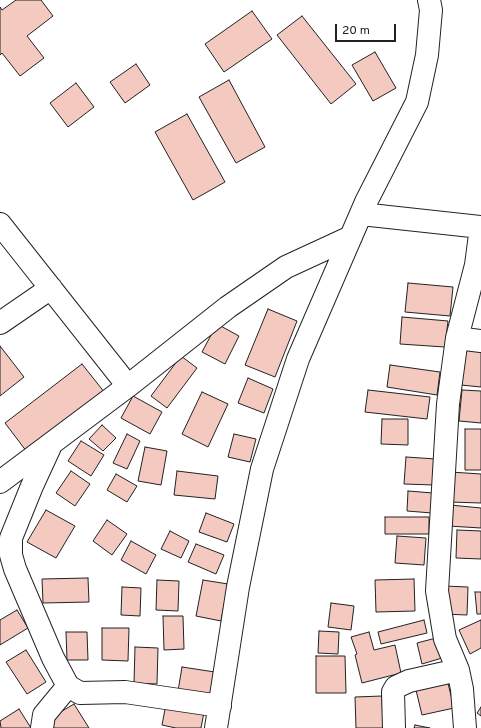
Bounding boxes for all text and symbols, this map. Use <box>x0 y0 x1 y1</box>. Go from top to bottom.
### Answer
scale bar <box>337 16 398 42</box>
text: 20 m <box>342 23 370 39</box>

